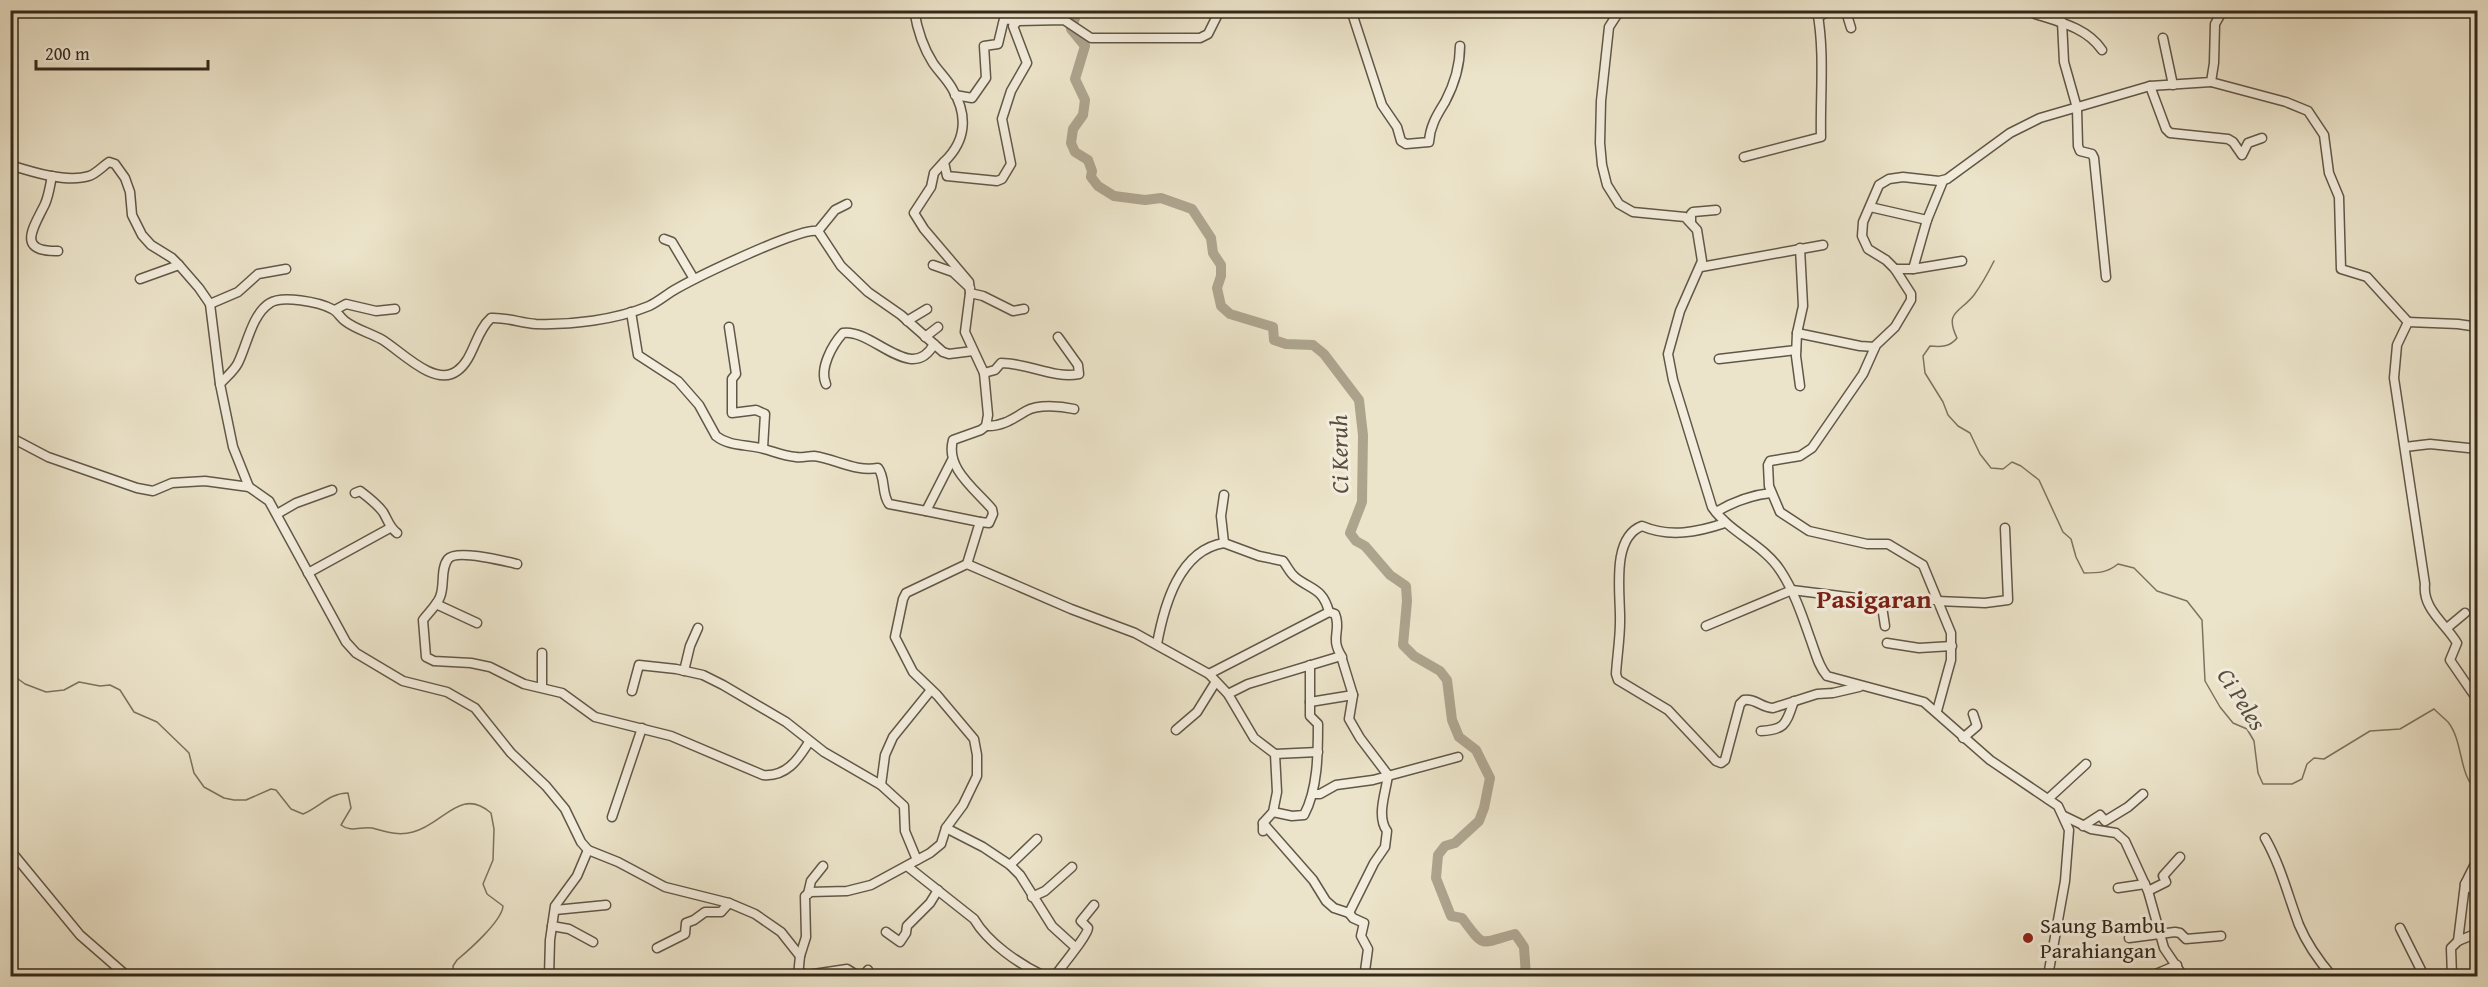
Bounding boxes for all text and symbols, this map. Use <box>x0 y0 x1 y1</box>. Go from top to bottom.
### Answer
scale bar <box>36 33 208 71</box>
text: 200 m <box>45 40 90 67</box>
water label: Ci Keruh <box>1321 414 1357 494</box>
district label: Pasigaran <box>1816 579 1932 618</box>
water label: Ci Peles <box>2209 661 2275 738</box>
place label: Saung Bambu Parahiangan <box>2040 909 2165 966</box>
marker: Saung Bambu Parahiangan <box>2021 931 2035 945</box>

